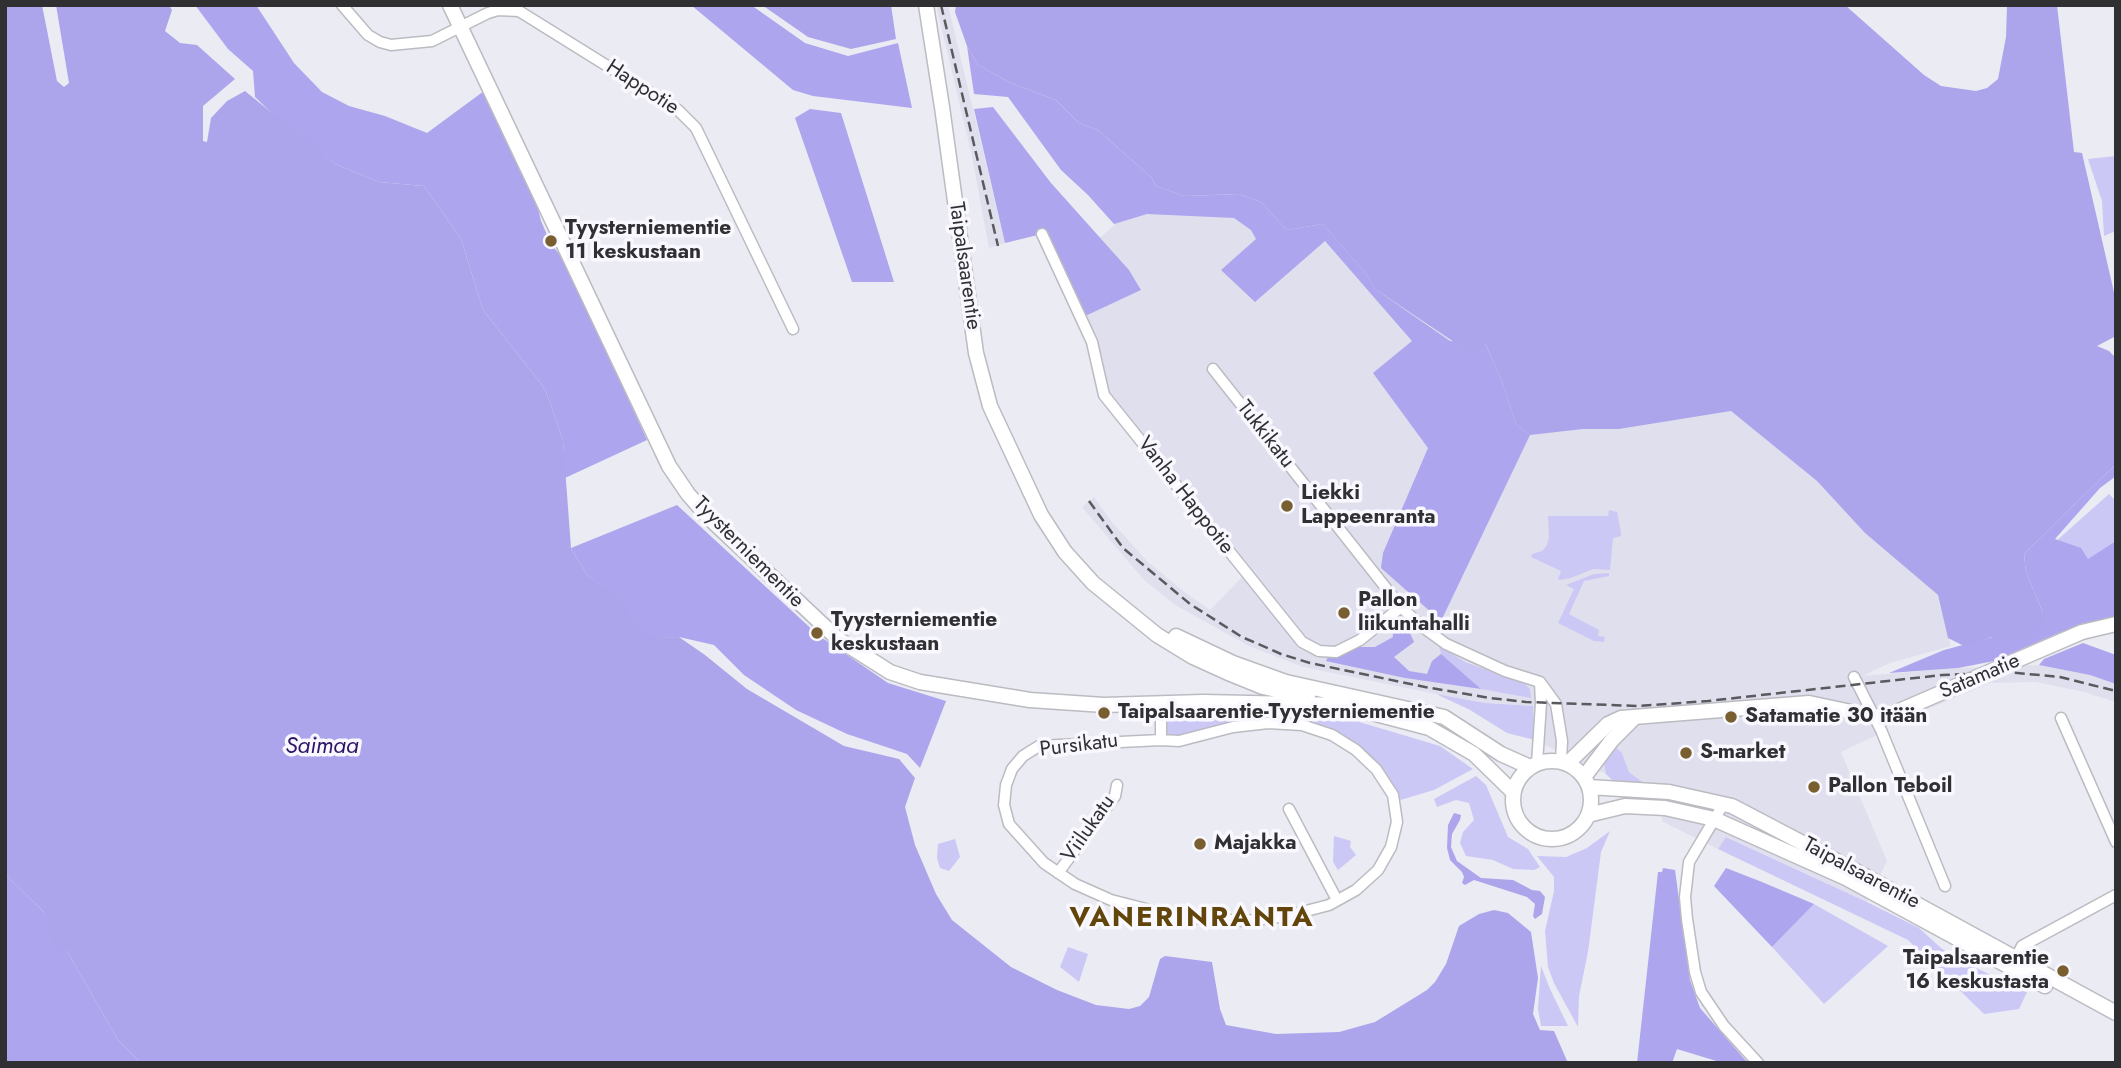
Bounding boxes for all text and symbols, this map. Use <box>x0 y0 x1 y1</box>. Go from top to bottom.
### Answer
street label: Happotie <box>601 55 683 121</box>
street label: Taipalsaarentie <box>943 200 985 332</box>
place label: Tyysterniementie 11 keskustaan <box>565 216 731 266</box>
marker: Tyysterniementie 11 keskustaan <box>543 233 559 249</box>
street label: Tukkikatu <box>1231 396 1299 474</box>
street label: Vanha Happotie <box>1131 432 1239 560</box>
place label: Liekki Lappeenranta <box>1301 481 1435 531</box>
street label: Tyysterniementie <box>687 492 809 614</box>
marker: Liekki Lappeenranta <box>1279 498 1295 514</box>
place label: Pallon liikuntahalli <box>1358 588 1470 638</box>
marker: Pallon liikuntahalli <box>1336 605 1352 621</box>
place label: Tyysterniementie keskustaan <box>831 608 997 658</box>
marker: Tyysterniementie keskustaan <box>809 625 825 641</box>
street label: Satamatie <box>1936 649 2024 705</box>
place label: Taipalsaarentie-Tyysterniementie <box>1118 700 1435 726</box>
place label: Satamatie 30 itään <box>1745 704 1927 730</box>
marker: Taipalsaarentie-Tyysterniementie <box>1096 705 1112 721</box>
marker: Satamatie 30 itään <box>1723 709 1739 725</box>
street label: Pursikatu <box>1038 729 1120 763</box>
water label: Saimaa <box>285 733 359 761</box>
place label: S-market <box>1700 740 1785 766</box>
marker: S-market <box>1678 745 1694 761</box>
place label: Pallon Teboil <box>1828 774 1952 800</box>
marker: Pallon Teboil <box>1806 779 1822 795</box>
street label: Viilukatu <box>1057 791 1121 867</box>
place label: Majakka <box>1214 831 1297 857</box>
street label: Taipalsaarentie <box>1798 833 1924 915</box>
marker: Majakka <box>1192 836 1208 852</box>
district label: VANERINRANTA <box>1071 902 1313 936</box>
place label: Taipalsaarentie 16 keskustasta <box>1903 946 2049 996</box>
marker: Taipalsaarentie 16 keskustasta <box>2055 963 2071 979</box>

